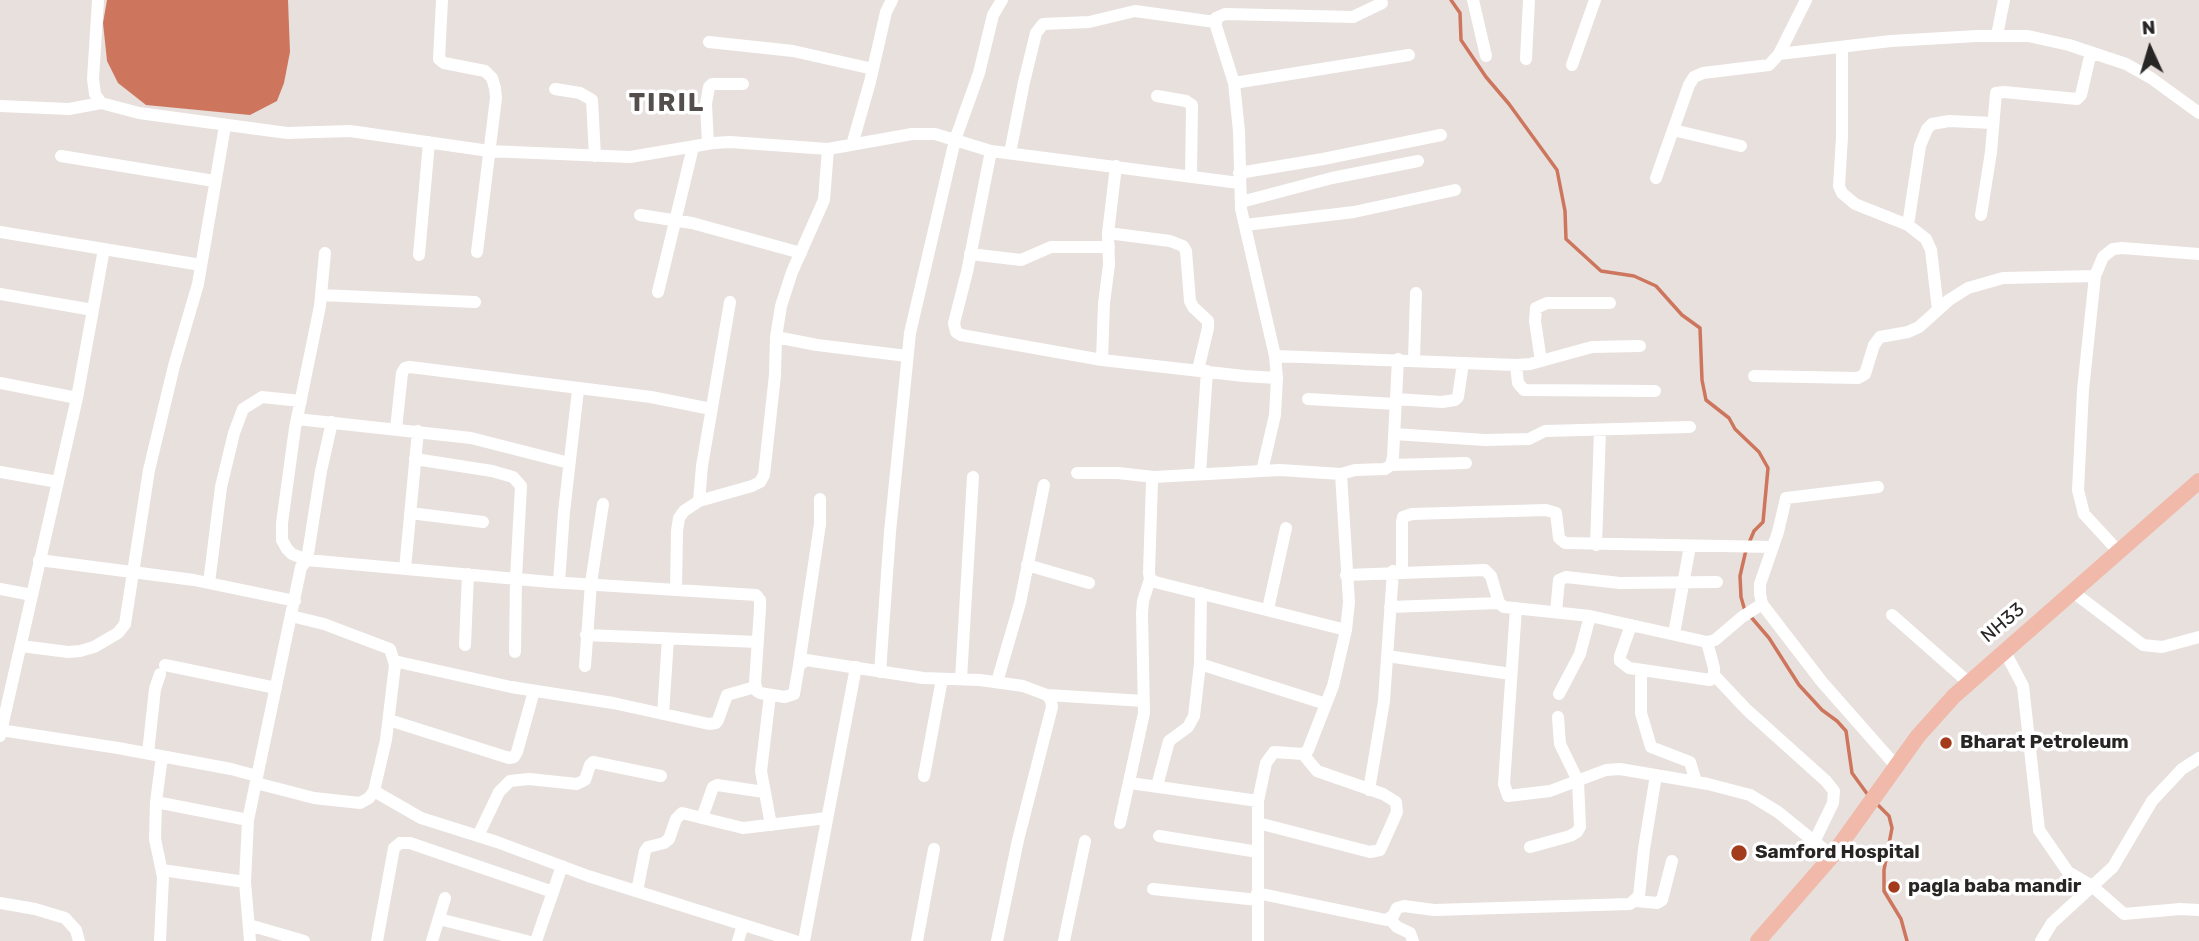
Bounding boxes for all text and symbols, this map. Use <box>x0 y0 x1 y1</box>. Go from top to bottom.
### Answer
north arrow <box>2115 14 2185 84</box>
text: N <box>2141 16 2156 40</box>
district label: TIRIL <box>629 87 705 119</box>
street label: NH33 <box>1977 598 2029 648</box>
place label: Bharat Petroleum <box>1960 732 2129 754</box>
marker: Bharat Petroleum <box>1938 735 1954 751</box>
place label: Samford Hospital <box>1755 842 1920 864</box>
marker: Samford Hospital <box>1729 843 1749 863</box>
place label: pagla baba mandir <box>1908 876 2081 898</box>
marker: pagla baba mandir <box>1886 879 1902 895</box>

